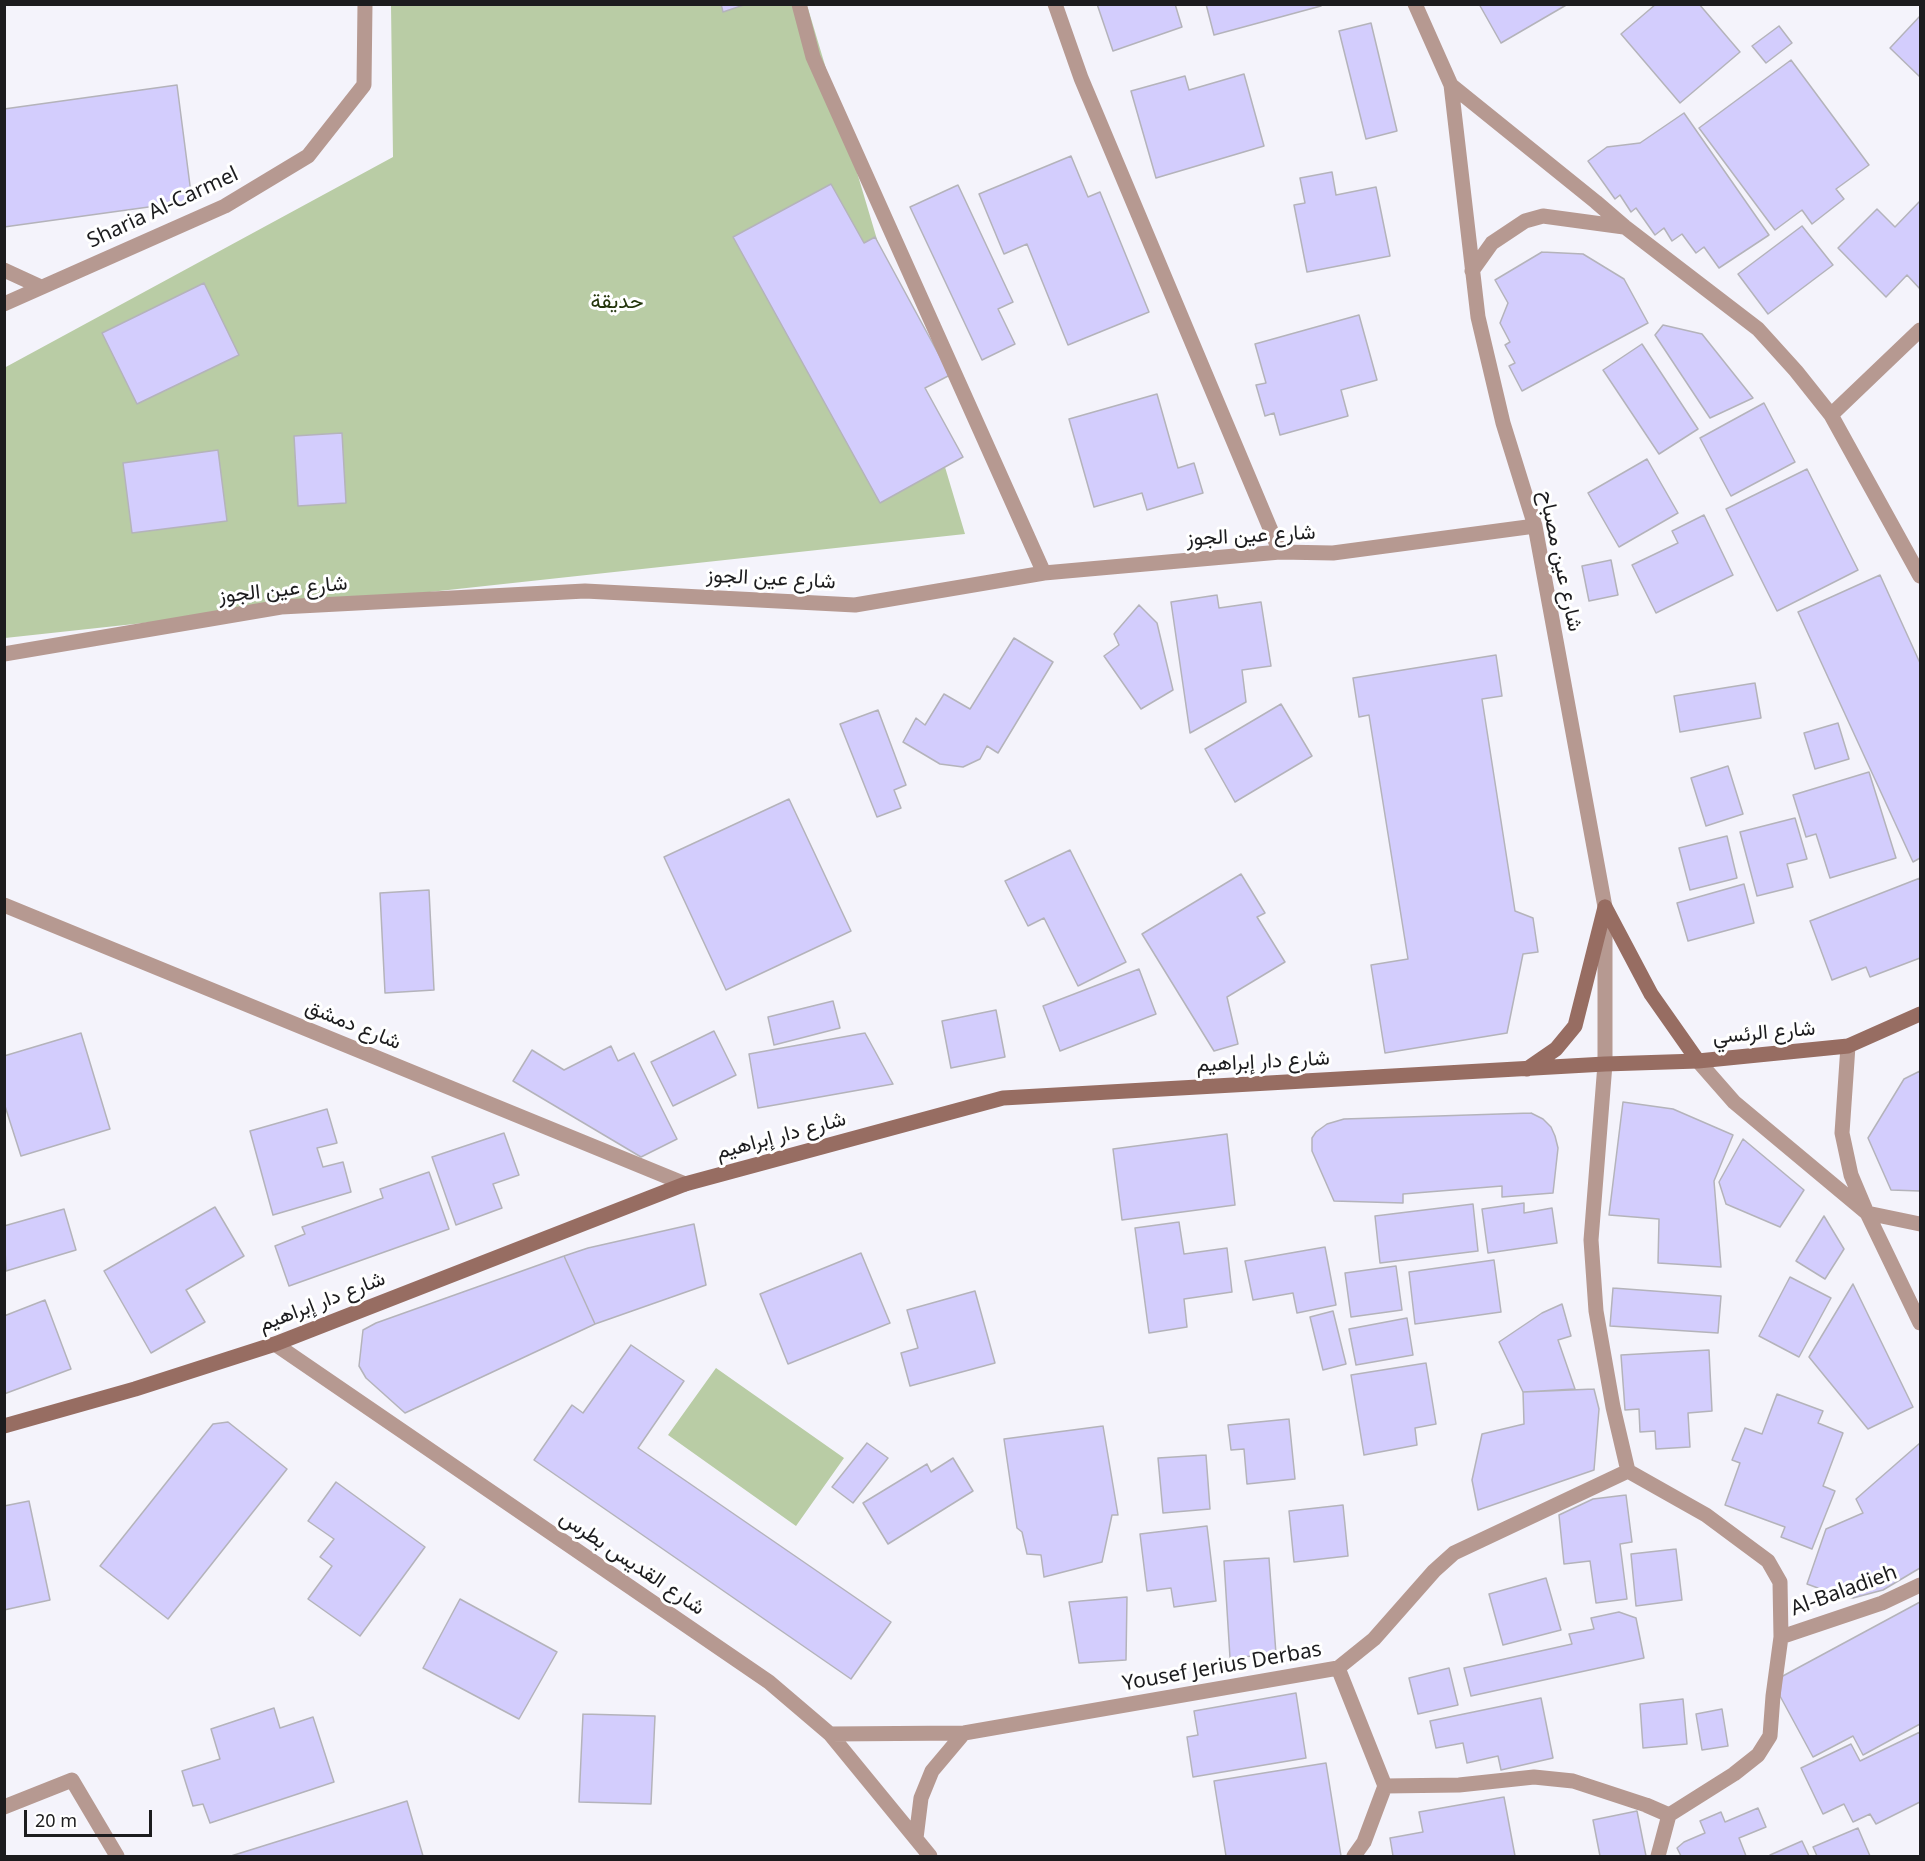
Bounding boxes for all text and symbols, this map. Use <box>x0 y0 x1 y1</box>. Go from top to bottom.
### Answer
street label: Sharia Al-Carmel <box>83 162 243 254</box>
park label: حديقة <box>590 289 644 315</box>
street label: شارع عين مصباح <box>1533 488 1587 634</box>
street label: شارع عين الجوز <box>1186 520 1316 552</box>
street label: شارع عين الجوز <box>706 563 836 595</box>
street label: شارع عين الجوز <box>217 571 349 609</box>
street label: شارع دمشق <box>301 994 405 1056</box>
street label: شارع الرئسي <box>1712 1016 1816 1050</box>
street label: شارع دار إبراهيم <box>1196 1046 1330 1078</box>
street label: شارع دار إبراهيم <box>713 1107 849 1165</box>
street label: شارع دار إبراهيم <box>255 1266 389 1338</box>
street label: شارع القديس بطرس <box>555 1505 709 1621</box>
street label: Al-Baladieh <box>1787 1560 1901 1622</box>
street label: Yousef Jerius Derbas <box>1120 1637 1324 1697</box>
scale bar <box>27 1798 154 1836</box>
text: 20 m <box>35 1808 77 1832</box>

